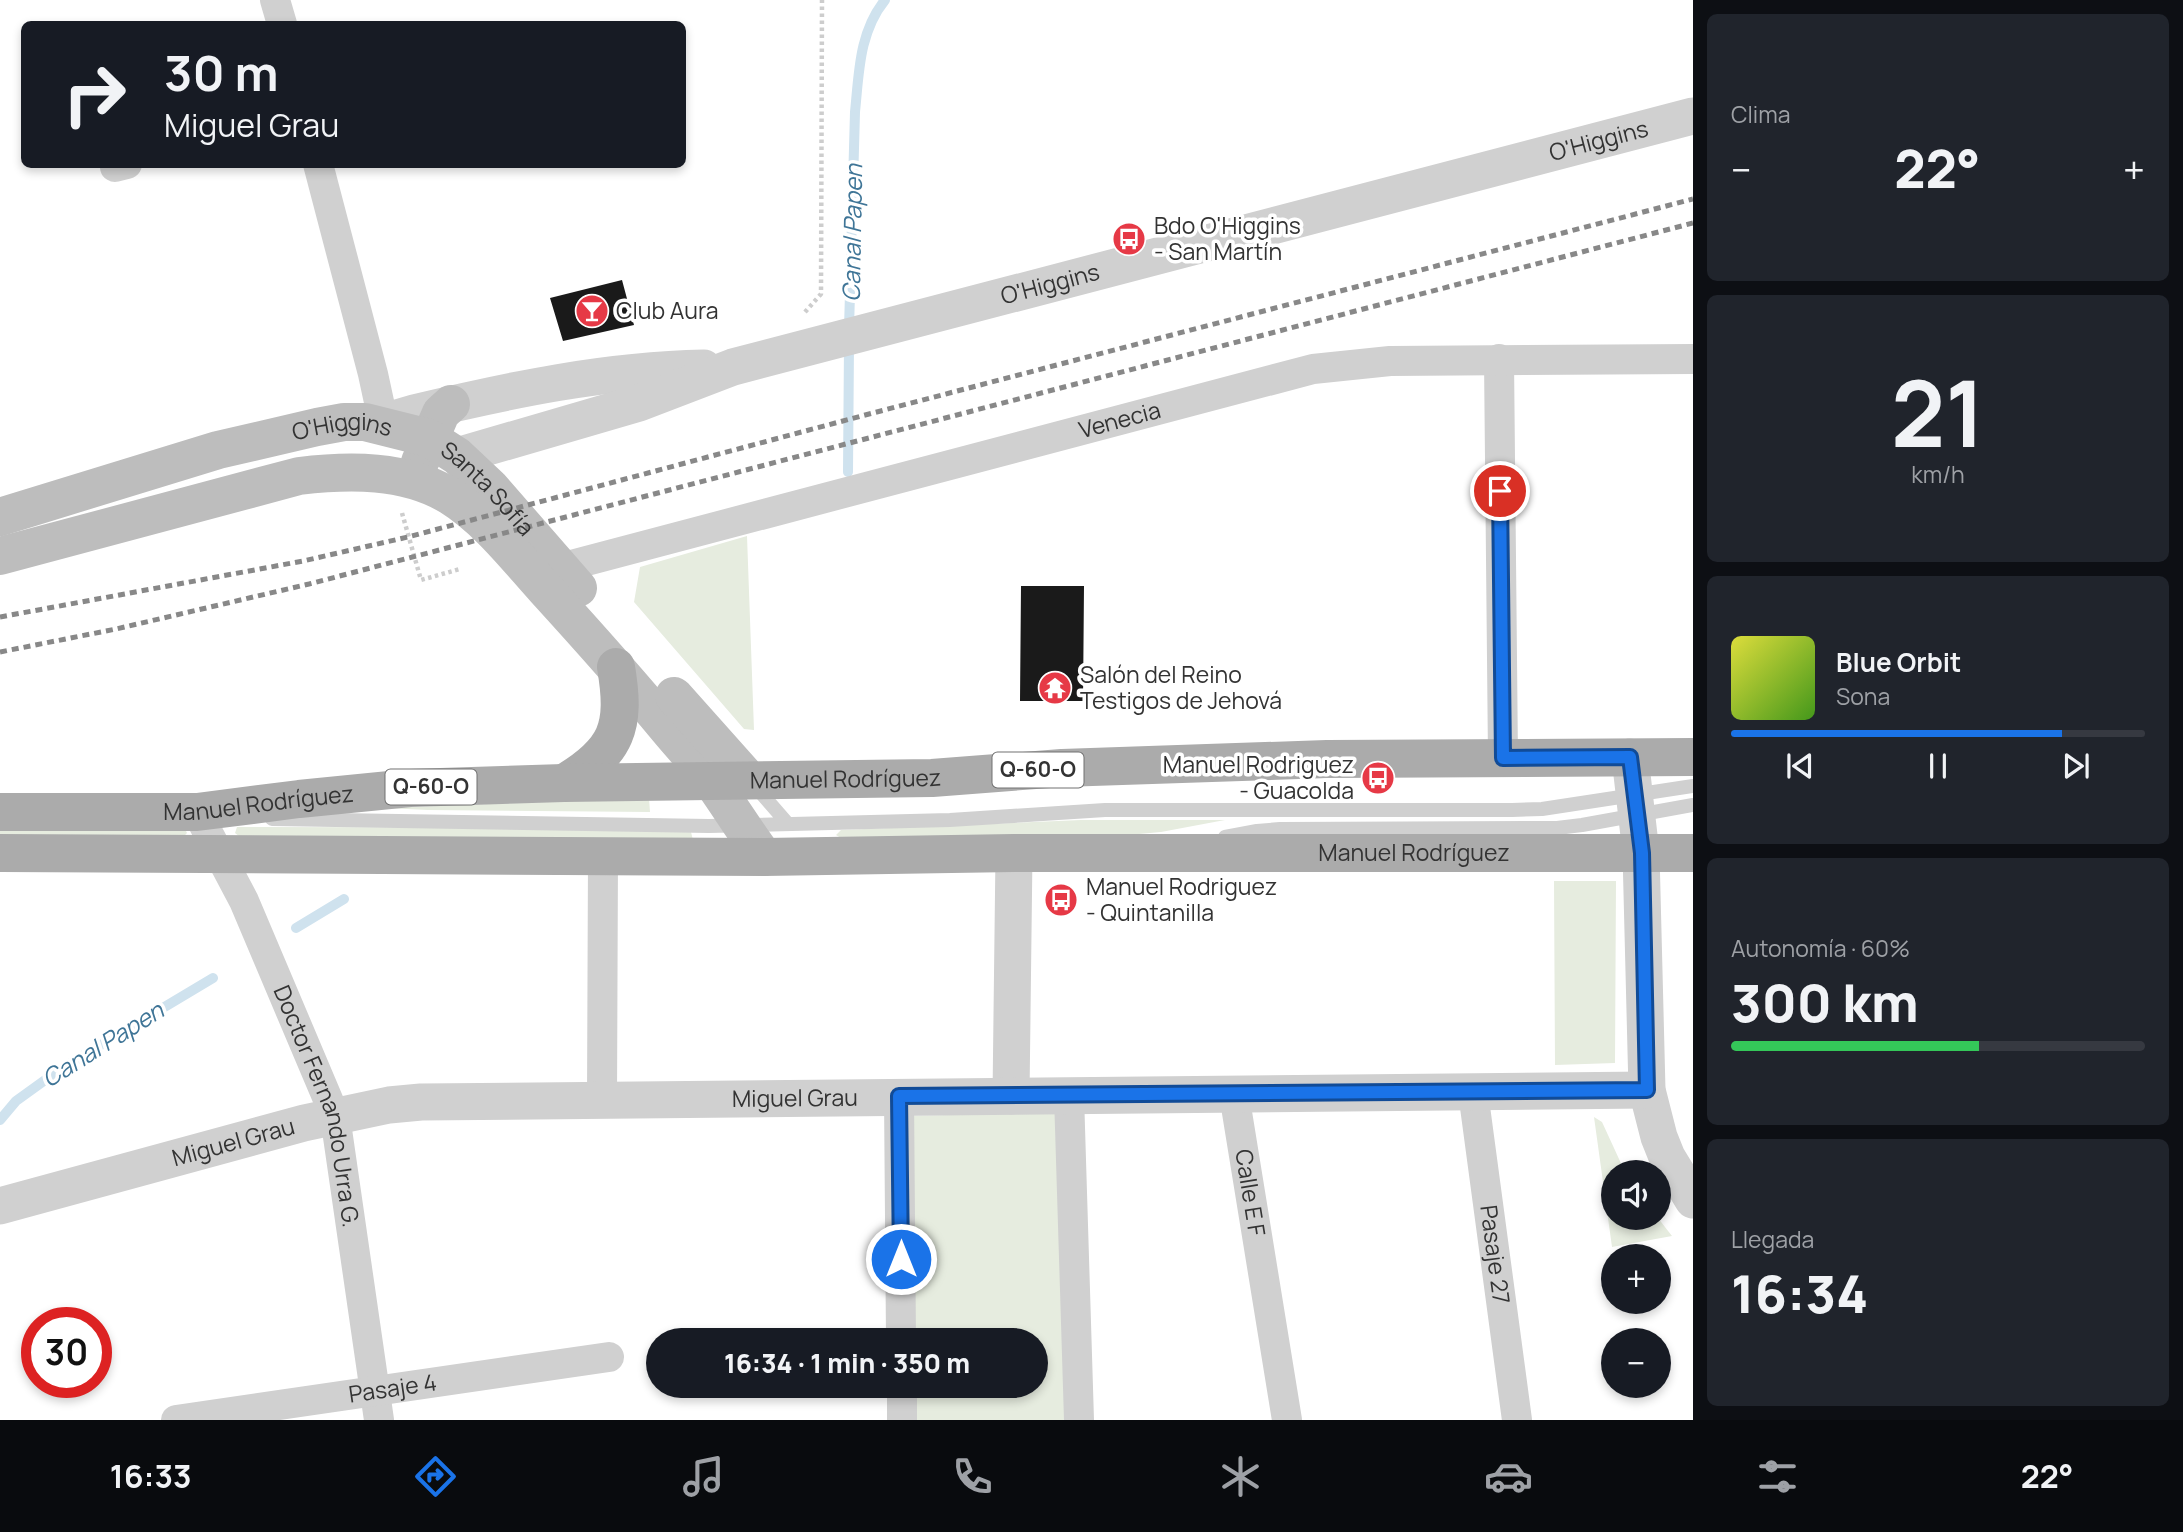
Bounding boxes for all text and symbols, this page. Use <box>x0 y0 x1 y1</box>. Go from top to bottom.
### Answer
text: 30 m <box>164 39 279 106</box>
icon: right <box>49 49 140 140</box>
text: Clima <box>1731 98 1790 130</box>
text: Miguel Grau <box>164 103 339 147</box>
street label: O'Higgins <box>1545 111 1651 168</box>
text: 22° <box>1894 133 1980 204</box>
text: − <box>1731 143 1752 195</box>
text: + <box>2123 143 2145 195</box>
water label: Canal Papen <box>834 163 869 302</box>
place label: Bdo O'Higgins - San Martín <box>1154 209 1301 267</box>
bus stop icon: Bdo O'Higgins - San Martín <box>1110 220 1148 258</box>
street label: O'Higgins <box>997 255 1103 311</box>
bar icon: Club Aura <box>573 292 611 330</box>
place label: Club Aura <box>616 294 719 326</box>
text: 21 <box>1891 350 1985 474</box>
street label: Venecia <box>1075 393 1164 445</box>
street label: O'Higgins <box>289 405 396 447</box>
street label: Santa Sofía <box>435 433 542 542</box>
text: km/h <box>1911 458 1965 490</box>
pin <box>1470 461 1530 521</box>
icon: arrive <box>1481 472 1519 510</box>
text: Blue Orbit <box>1836 644 1961 680</box>
place label: Salón del Reino Testigos de Jehová <box>1080 658 1282 716</box>
temple icon: Salón del Reino Testigos de Jehová <box>1036 669 1074 707</box>
text: Sona <box>1836 680 1890 712</box>
icon: previous <box>1781 747 1819 785</box>
icon: pause <box>1919 747 1957 785</box>
icon: next <box>2057 747 2095 785</box>
place label: Manuel Rodriguez - Guacolda <box>1163 748 1354 806</box>
road number: Q-60-O <box>992 752 1084 788</box>
bus stop icon: Manuel Rodriguez - Guacolda <box>1359 759 1397 797</box>
street label: Manuel Rodríguez <box>750 760 942 795</box>
road number: Q-60-O <box>386 770 476 804</box>
street label: Manuel Rodríguez <box>163 777 355 827</box>
street label: Manuel Rodríguez <box>1318 836 1510 868</box>
place label: Manuel Rodriguez - Quintanilla <box>1086 870 1277 928</box>
bus stop icon: Manuel Rodriguez - Quintanilla <box>1042 881 1080 919</box>
text: Autonomía · 60% <box>1731 932 1910 964</box>
text: 300 km <box>1731 967 1919 1038</box>
street label: Doctor Fernando Urra G. <box>266 980 368 1229</box>
water label: Canal Papen <box>35 993 170 1094</box>
street label: Miguel Grau <box>732 1081 858 1114</box>
street label: Miguel Grau <box>168 1109 298 1173</box>
street label: Calle E F <box>1228 1147 1274 1239</box>
map controls <box>1601 1160 1671 1398</box>
button: sound <box>1601 1160 1671 1230</box>
street label: Pasaje 27 <box>1473 1203 1518 1306</box>
position arrow <box>864 1222 938 1296</box>
text: Llegada <box>1731 1223 1814 1255</box>
button: + <box>1601 1244 1671 1314</box>
text: 16:34 <box>1731 1258 1868 1329</box>
speed limit sign: 30 <box>21 1307 112 1398</box>
button: − <box>1601 1328 1671 1398</box>
text: 16:34 · 1 min · 350 m <box>724 1345 970 1381</box>
street label: Pasaje 4 <box>347 1365 439 1410</box>
icon: directions <box>411 1452 460 1501</box>
icon: music <box>679 1452 728 1501</box>
icon: phone <box>948 1452 997 1501</box>
icon: climate <box>1216 1452 1265 1501</box>
icon: car <box>1484 1452 1533 1501</box>
icon: filters <box>1753 1452 1802 1501</box>
text: 16:33 <box>110 1454 192 1498</box>
text: 22° <box>2021 1454 2073 1498</box>

